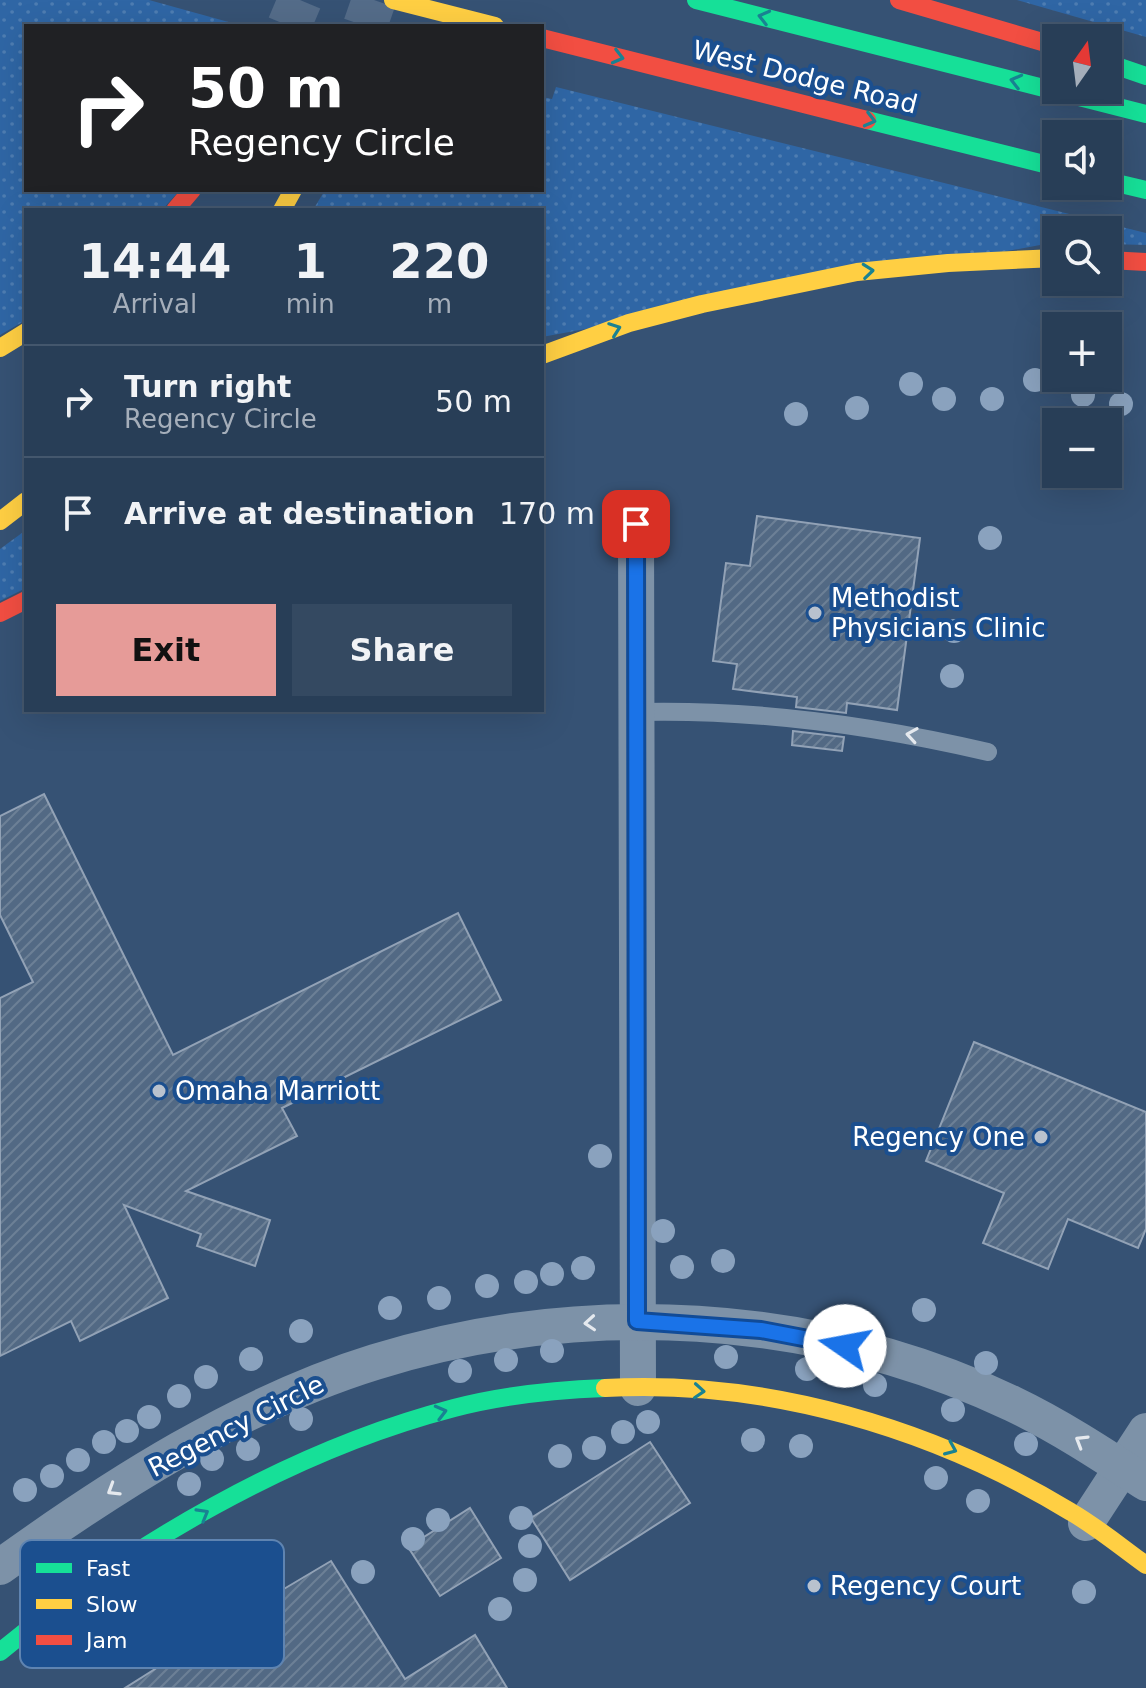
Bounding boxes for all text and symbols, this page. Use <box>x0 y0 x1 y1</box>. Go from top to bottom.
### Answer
one-way arrow <box>758 10 771 27</box>
north arrow <box>1042 24 1122 104</box>
map controls <box>1042 24 1122 488</box>
street label: West Dodge Road <box>689 35 921 119</box>
one-way arrow <box>610 48 624 65</box>
text: 50 m <box>188 55 344 120</box>
icon: right <box>56 56 160 160</box>
one-way arrow <box>1010 73 1024 90</box>
one-way arrow <box>862 111 876 128</box>
button: sound <box>1042 120 1122 200</box>
text: Regency Circle <box>188 122 455 163</box>
button: search <box>1042 216 1122 296</box>
text: 14:44 <box>78 233 231 289</box>
text: 1 <box>294 233 327 289</box>
text: 220 <box>389 233 489 289</box>
one-way arrow <box>862 262 875 279</box>
text: Arrival <box>113 289 197 319</box>
text: min <box>286 289 335 319</box>
text: m <box>427 289 452 319</box>
button: + <box>1042 312 1122 392</box>
one-way arrow <box>607 322 621 338</box>
text: Turn right <box>124 369 291 404</box>
icon: right <box>56 379 100 423</box>
text: 50 m <box>435 384 512 419</box>
text: Regency Circle <box>124 404 317 434</box>
button: − <box>1042 408 1122 488</box>
pin <box>602 490 670 558</box>
icon: arrive <box>56 491 100 535</box>
text: Arrive at destination <box>124 496 475 531</box>
text: 170 m <box>499 496 595 531</box>
icon: arrive <box>614 502 658 546</box>
place label: Methodist Physicians Clinic <box>831 583 1046 643</box>
button: Exit <box>56 604 276 696</box>
button: Share <box>292 604 512 696</box>
marker: Methodist Physicians Clinic <box>806 604 824 622</box>
one-way arrow <box>905 728 919 745</box>
place label: Omaha Marriott <box>175 1076 380 1106</box>
marker: Omaha Marriott <box>150 1082 168 1100</box>
place label: Regency One <box>852 1122 1025 1152</box>
marker: Regency One <box>1032 1128 1050 1146</box>
position arrow <box>803 1304 887 1388</box>
one-way arrow <box>583 1314 596 1331</box>
street label: Regency Circle <box>143 1369 329 1483</box>
one-way arrow <box>693 1382 706 1399</box>
one-way arrow <box>434 1405 448 1421</box>
one-way arrow <box>1075 1436 1089 1451</box>
one-way arrow <box>943 1440 957 1456</box>
one-way arrow <box>107 1481 122 1496</box>
one-way arrow <box>194 1508 209 1524</box>
legend <box>20 1540 284 1668</box>
text: Fast <box>86 1556 131 1581</box>
place label: Regency Court <box>830 1571 1021 1601</box>
marker: Regency Court <box>805 1577 823 1595</box>
text: Slow <box>86 1592 138 1617</box>
text: Jam <box>84 1628 127 1653</box>

